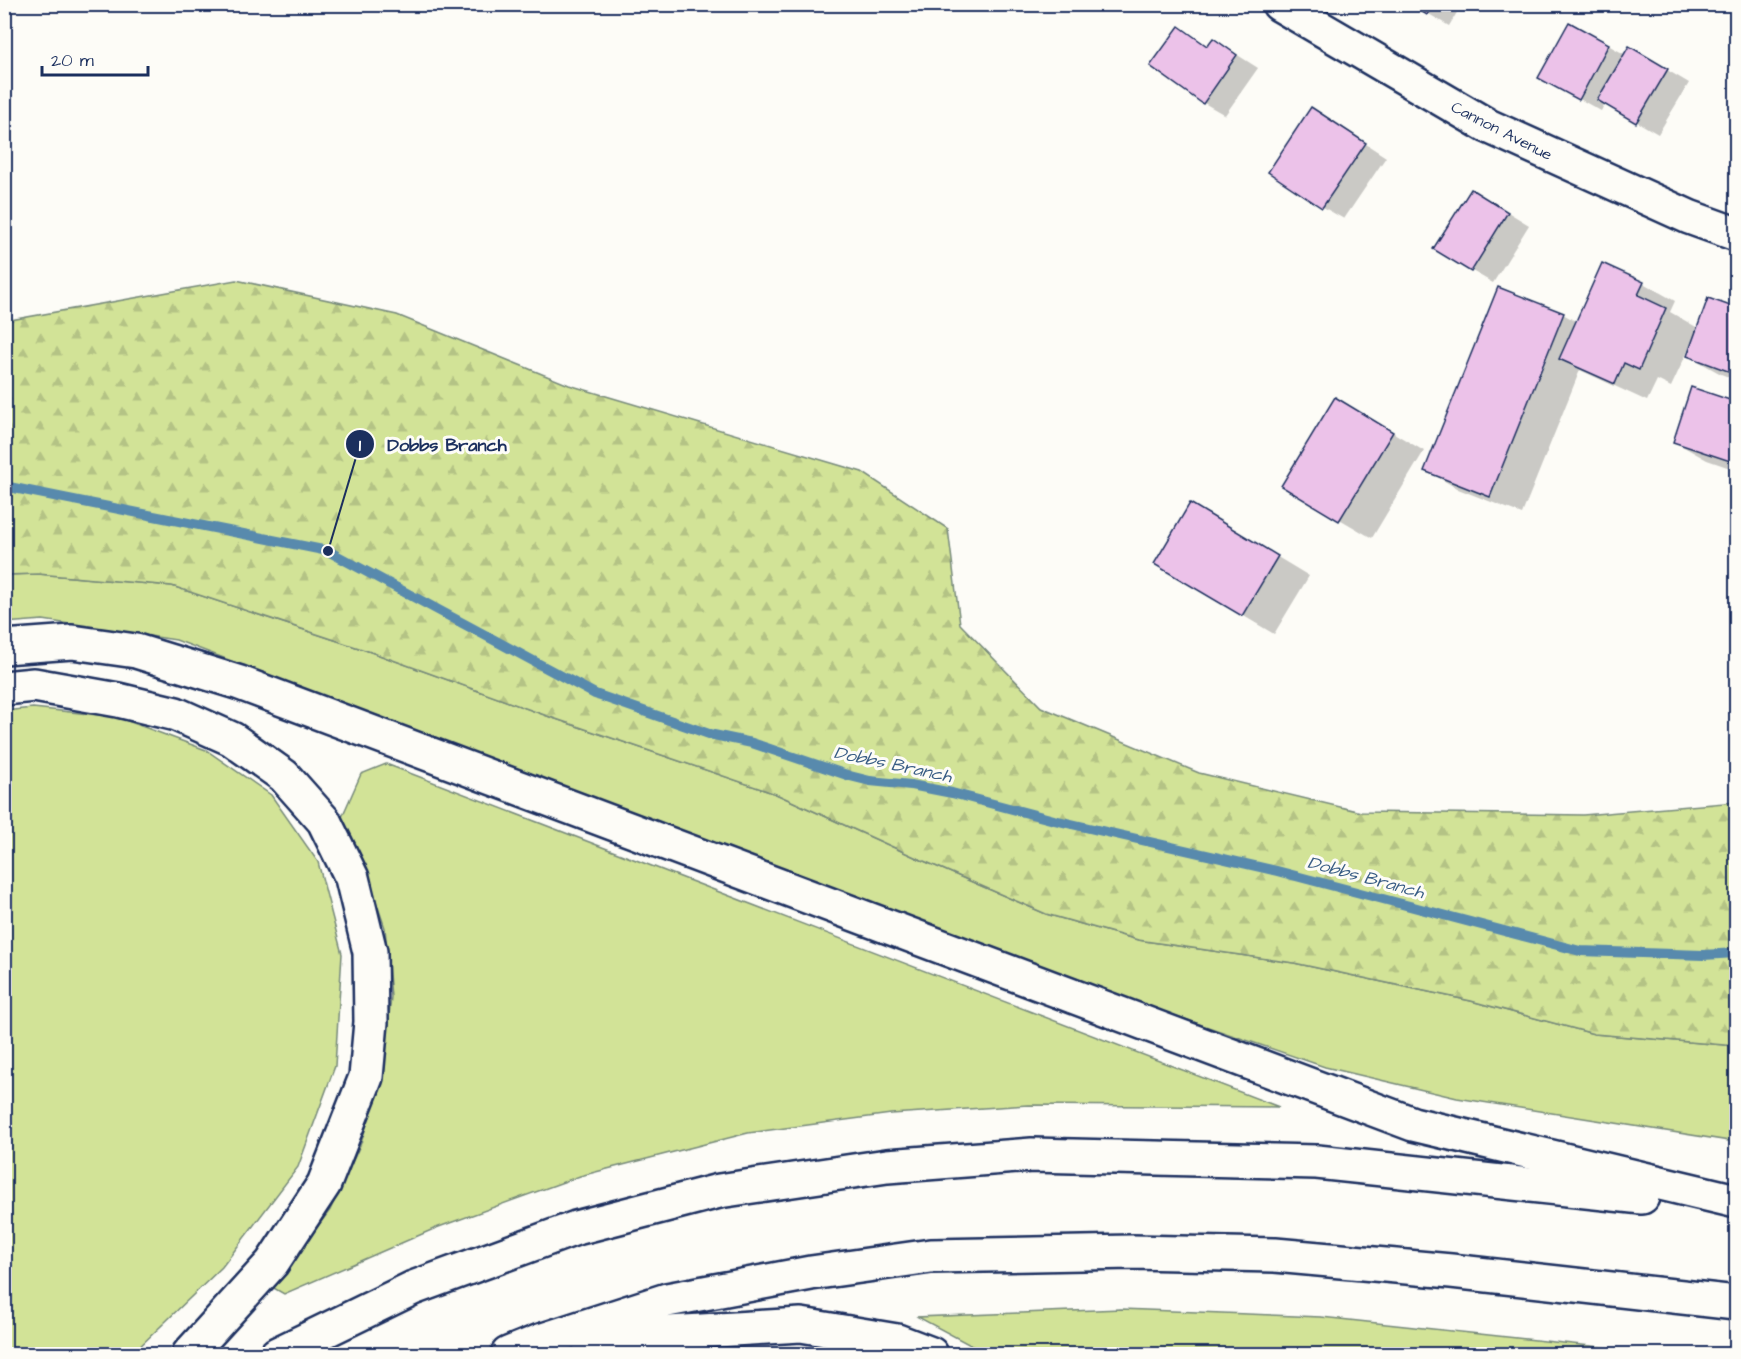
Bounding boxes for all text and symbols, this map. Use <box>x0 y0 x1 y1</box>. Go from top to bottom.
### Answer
scale bar <box>42 39 148 77</box>
text: 20 m <box>51 48 94 73</box>
street label: Cannon Avenue <box>1447 96 1556 166</box>
callout: Dobbs Branch <box>345 426 519 462</box>
text: 1 <box>359 433 362 458</box>
text: Dobbs Branch <box>387 433 508 458</box>
water label: Dobbs Branch <box>832 740 955 789</box>
water label: Dobbs Branch <box>1305 850 1428 905</box>

